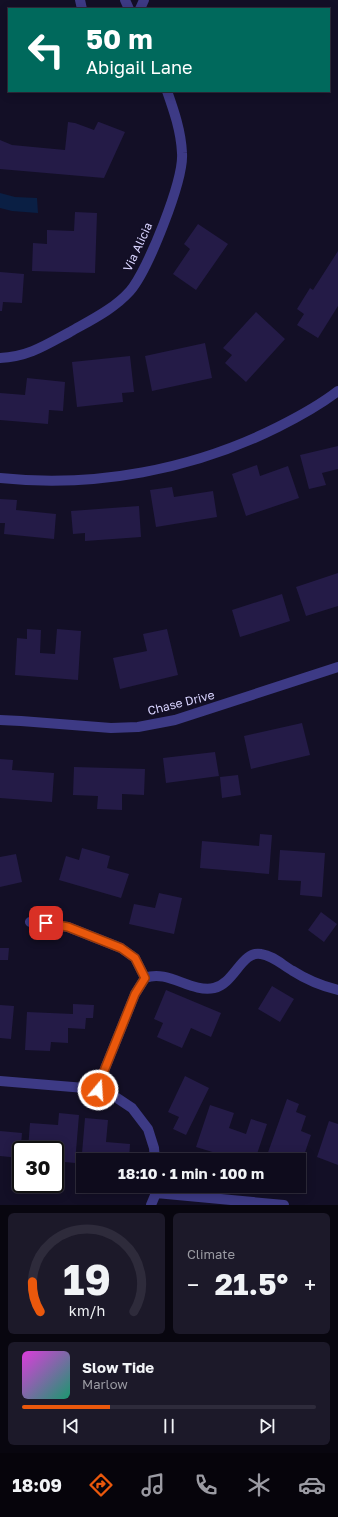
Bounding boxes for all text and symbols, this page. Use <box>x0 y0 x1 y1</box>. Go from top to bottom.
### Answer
text: 50 m <box>86 22 153 55</box>
icon: left <box>20 24 72 76</box>
text: Abigail Lane <box>86 56 192 78</box>
street label: Via Alicia <box>120 220 155 274</box>
street label: Chase Drive <box>146 687 216 718</box>
pin <box>29 906 63 940</box>
icon: arrive <box>35 912 57 934</box>
position arrow <box>77 1069 119 1111</box>
speed limit sign: 30 <box>12 1141 64 1193</box>
text: 18:10 · 1 min · 100 m <box>118 1164 264 1182</box>
text: Climate <box>187 1246 235 1262</box>
text: 19 <box>63 1253 110 1303</box>
text: 21.5° <box>215 1266 288 1302</box>
text: − <box>187 1271 199 1298</box>
text: + <box>304 1271 316 1298</box>
text: km/h <box>68 1301 105 1318</box>
text: Slow Tide <box>82 1358 154 1376</box>
text: Marlow <box>82 1376 128 1392</box>
icon: previous <box>60 1415 82 1437</box>
icon: pause <box>158 1415 180 1437</box>
icon: next <box>256 1415 278 1437</box>
icon: directions <box>87 1471 115 1499</box>
icon: music <box>139 1471 167 1499</box>
icon: phone <box>192 1471 220 1499</box>
icon: climate <box>245 1471 273 1499</box>
icon: car <box>298 1471 326 1499</box>
text: 18:09 <box>12 1474 62 1496</box>

